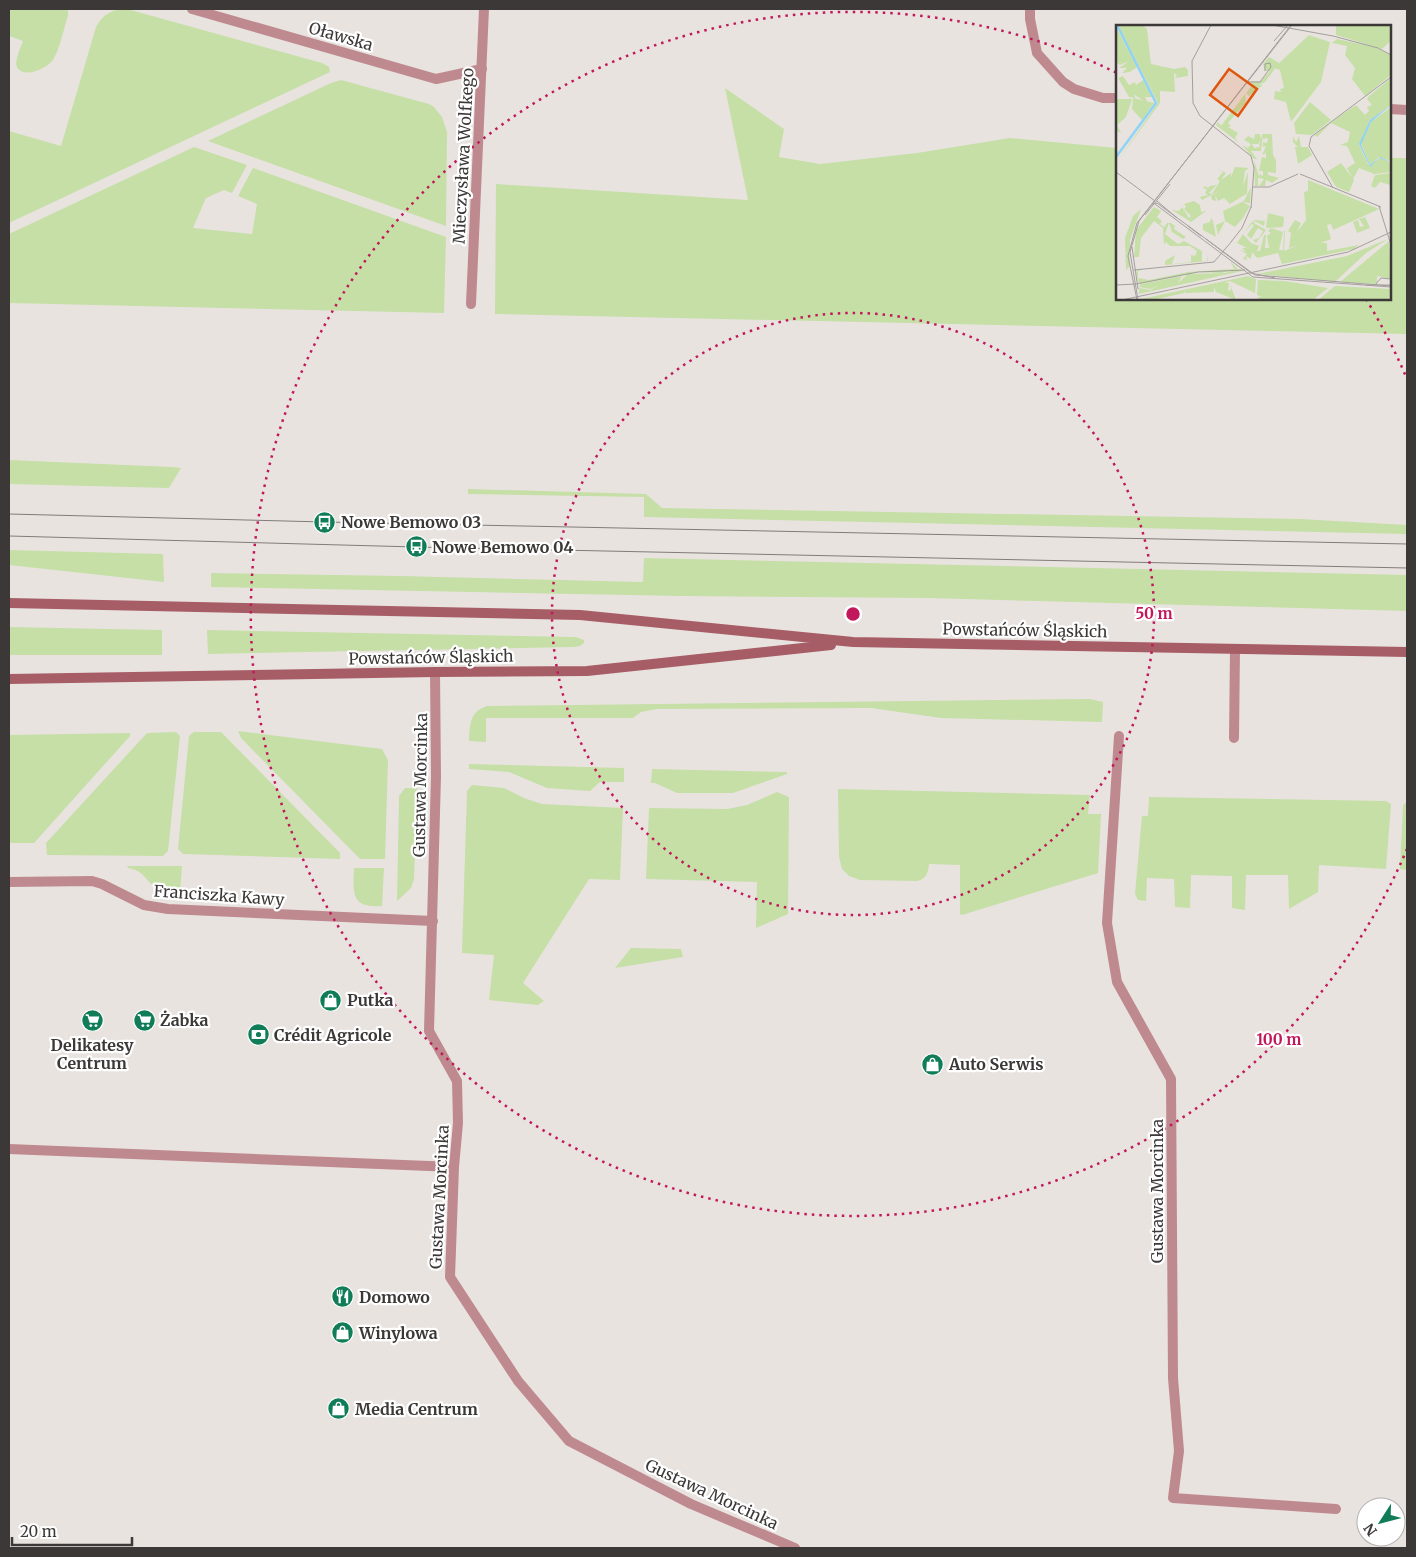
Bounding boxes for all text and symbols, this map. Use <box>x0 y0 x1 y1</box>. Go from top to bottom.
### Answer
street label: Oławska <box>307 17 376 55</box>
inset map <box>1116 25 1391 300</box>
street label: Mieczysława Wolfkego <box>448 67 478 245</box>
bus stop icon: Nowe Bemowo 03 <box>313 510 337 534</box>
place label: Nowe Bemowo 03 <box>341 512 481 532</box>
bus stop icon: Nowe Bemowo 04 <box>404 535 428 559</box>
place label: Nowe Bemowo 04 <box>432 537 574 557</box>
text: 50 m <box>1135 604 1173 623</box>
centre of rings <box>844 605 862 623</box>
street label: Powstańców Śląskich <box>942 619 1108 641</box>
street label: Powstańców Śląskich <box>348 646 514 668</box>
street label: Gustawa Morcinka <box>409 712 431 857</box>
street label: Franciszka Kawy <box>153 880 286 910</box>
shop icon: Putka <box>319 988 343 1012</box>
place label: Putka <box>347 990 394 1010</box>
supermarket icon: Żabka <box>132 1008 156 1032</box>
supermarket icon: Delikatesy Centrum <box>80 1009 104 1033</box>
place label: Żabka <box>160 1010 209 1030</box>
bank icon: Crédit Agricole <box>246 1023 270 1047</box>
place label: Crédit Agricole <box>274 1025 392 1045</box>
text: 100 m <box>1257 1030 1301 1049</box>
place label: Delikatesy Centrum <box>50 1035 134 1073</box>
shop icon: Auto Serwis <box>921 1052 945 1076</box>
place label: Auto Serwis <box>948 1054 1044 1074</box>
street label: Gustawa Morcinka <box>1147 1118 1167 1263</box>
street label: Gustawa Morcinka <box>425 1124 453 1270</box>
restaurant icon: Domowo <box>331 1285 355 1309</box>
place label: Domowo <box>359 1287 430 1307</box>
shop icon: Winylowa <box>331 1321 355 1345</box>
place label: Winylowa <box>358 1323 438 1343</box>
shop icon: Media Centrum <box>327 1397 351 1421</box>
place label: Media Centrum <box>355 1399 478 1419</box>
street label: Gustawa Morcinka <box>642 1454 782 1534</box>
north arrow <box>1356 1497 1406 1547</box>
scale bar <box>12 1514 132 1546</box>
text: N <box>1360 1520 1381 1539</box>
text: 20 m <box>20 1522 57 1541</box>

